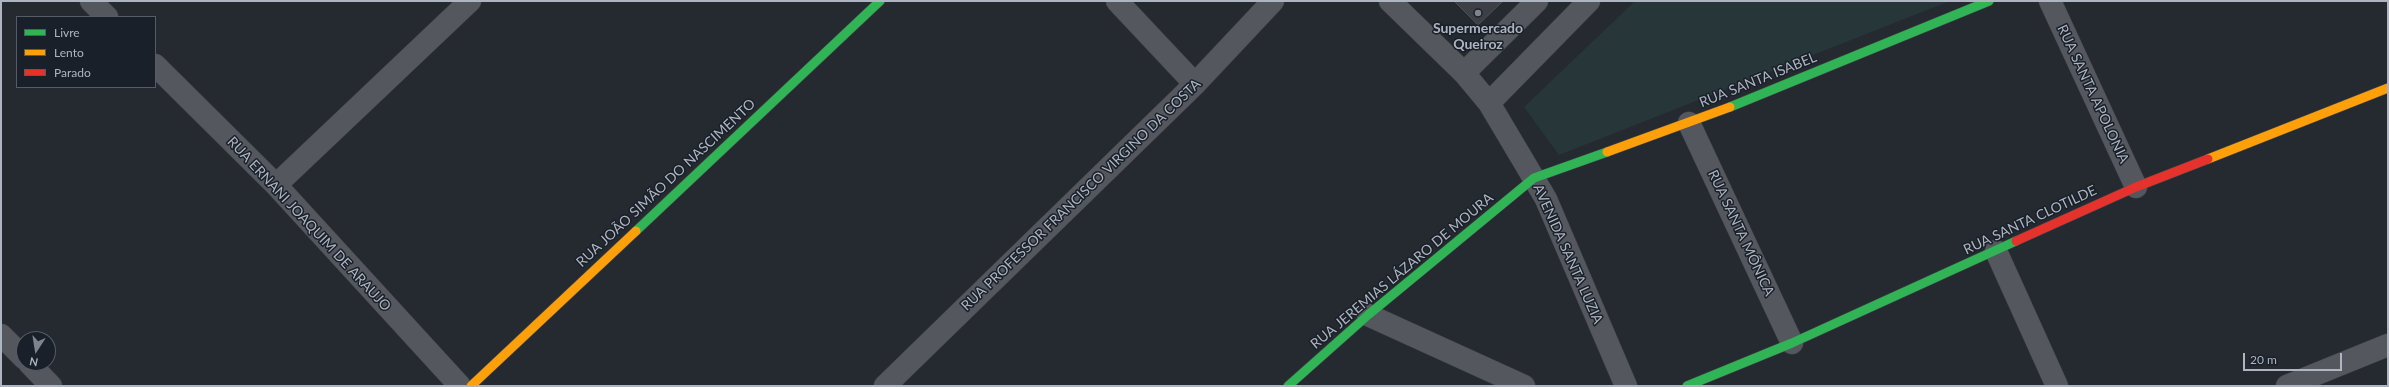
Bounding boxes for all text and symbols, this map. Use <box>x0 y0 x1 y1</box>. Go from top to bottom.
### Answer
marker: Supermercado Queiroz <box>1473 8 1483 18</box>
legend <box>16 16 156 88</box>
place label: Supermercado Queiroz <box>1433 20 1523 52</box>
street label: RUA SANTA APOLONIA <box>2054 22 2132 166</box>
text: Livre <box>54 25 80 40</box>
text: Lento <box>54 45 84 60</box>
street label: RUA SANTA ISABEL <box>1697 49 1819 111</box>
text: Parado <box>54 65 91 80</box>
street label: RUA PROFESSOR FRANCISCO VIRGINO DA COSTA <box>958 76 1204 314</box>
street label: RUA JOÃO SIMÃO DO NASCIMENTO <box>573 96 759 270</box>
street label: RUA ERNANI JOAQUIM DE ARAUJO <box>224 133 394 315</box>
street label: RUA SANTA MÔNICA <box>1704 167 1778 299</box>
street label: AVENIDA SANTA LUZIA <box>1530 182 1606 326</box>
street label: RUA SANTA CLOTILDE <box>1961 182 2099 258</box>
street label: RUA JEREMIAS LÁZARO DE MOURA <box>1307 190 1497 352</box>
north arrow <box>16 331 56 371</box>
scale bar <box>2245 345 2344 371</box>
text: 20 m <box>2250 352 2277 367</box>
text: N <box>28 355 39 369</box>

